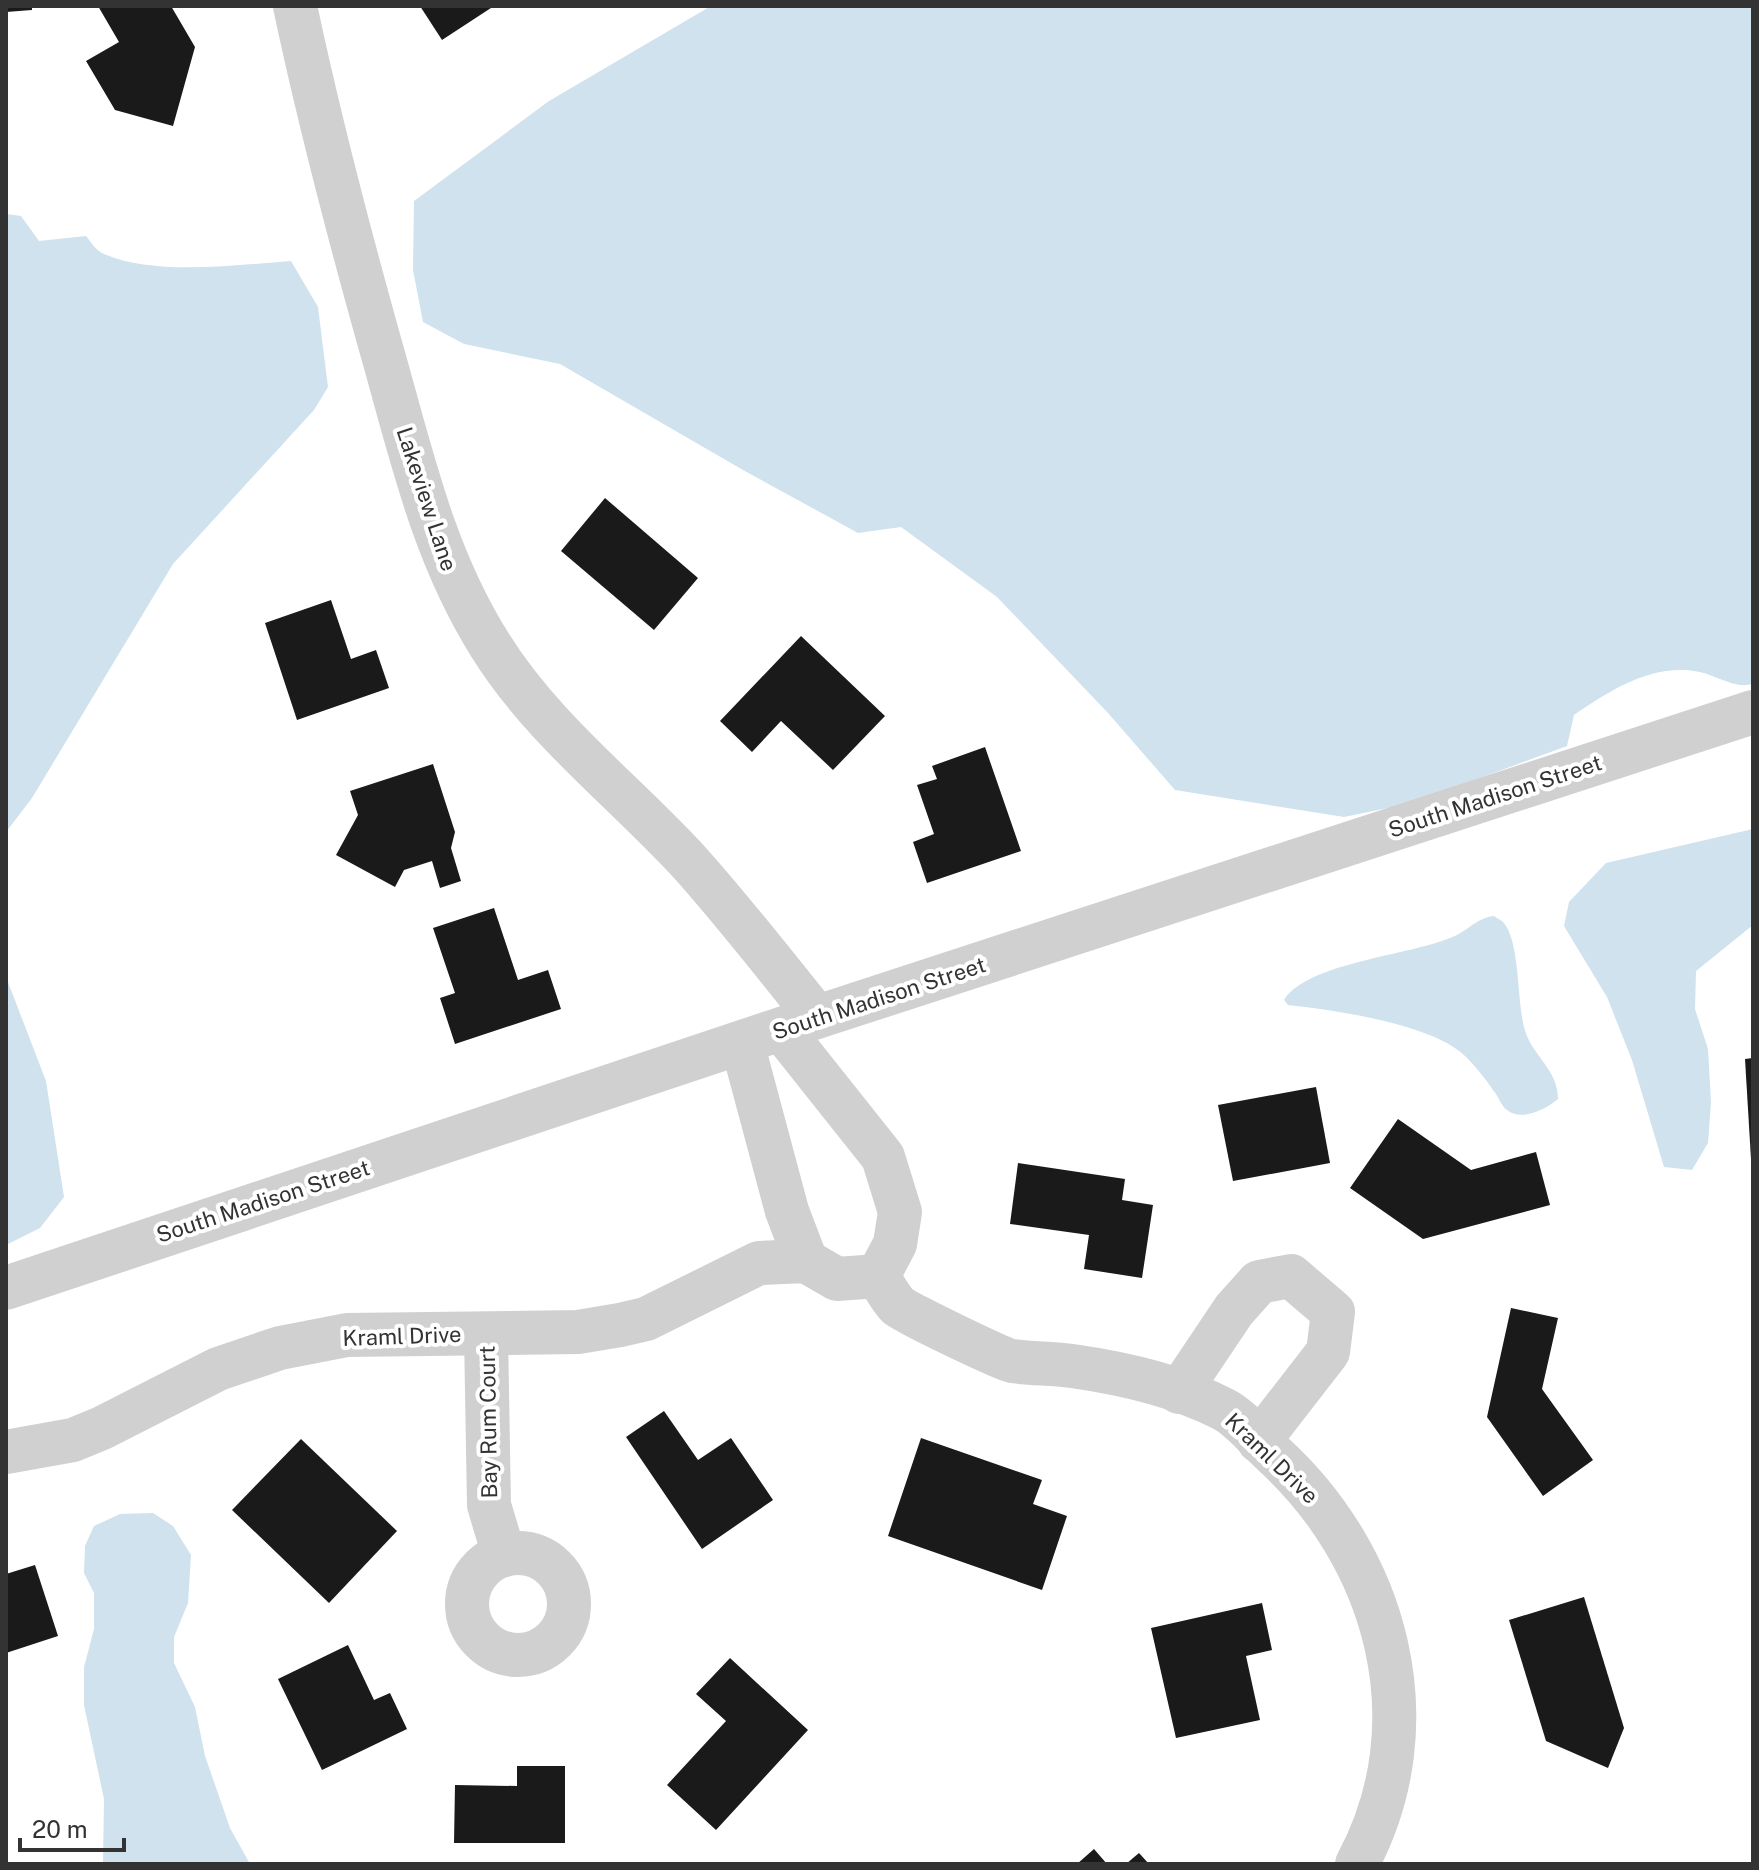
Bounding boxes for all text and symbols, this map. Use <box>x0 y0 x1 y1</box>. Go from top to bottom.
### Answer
street label: Lakeview Lane <box>392 424 462 574</box>
street label: South Madison Street <box>1385 749 1605 843</box>
street label: South Madison Street <box>769 951 989 1045</box>
street label: South Madison Street <box>153 1154 373 1248</box>
street label: Kraml Drive <box>342 1321 462 1351</box>
street label: Bay Rum Court <box>474 1345 502 1499</box>
street label: Kraml Drive <box>1220 1407 1324 1509</box>
scale bar <box>20 1802 124 1852</box>
text: 20 m <box>32 1815 88 1843</box>

